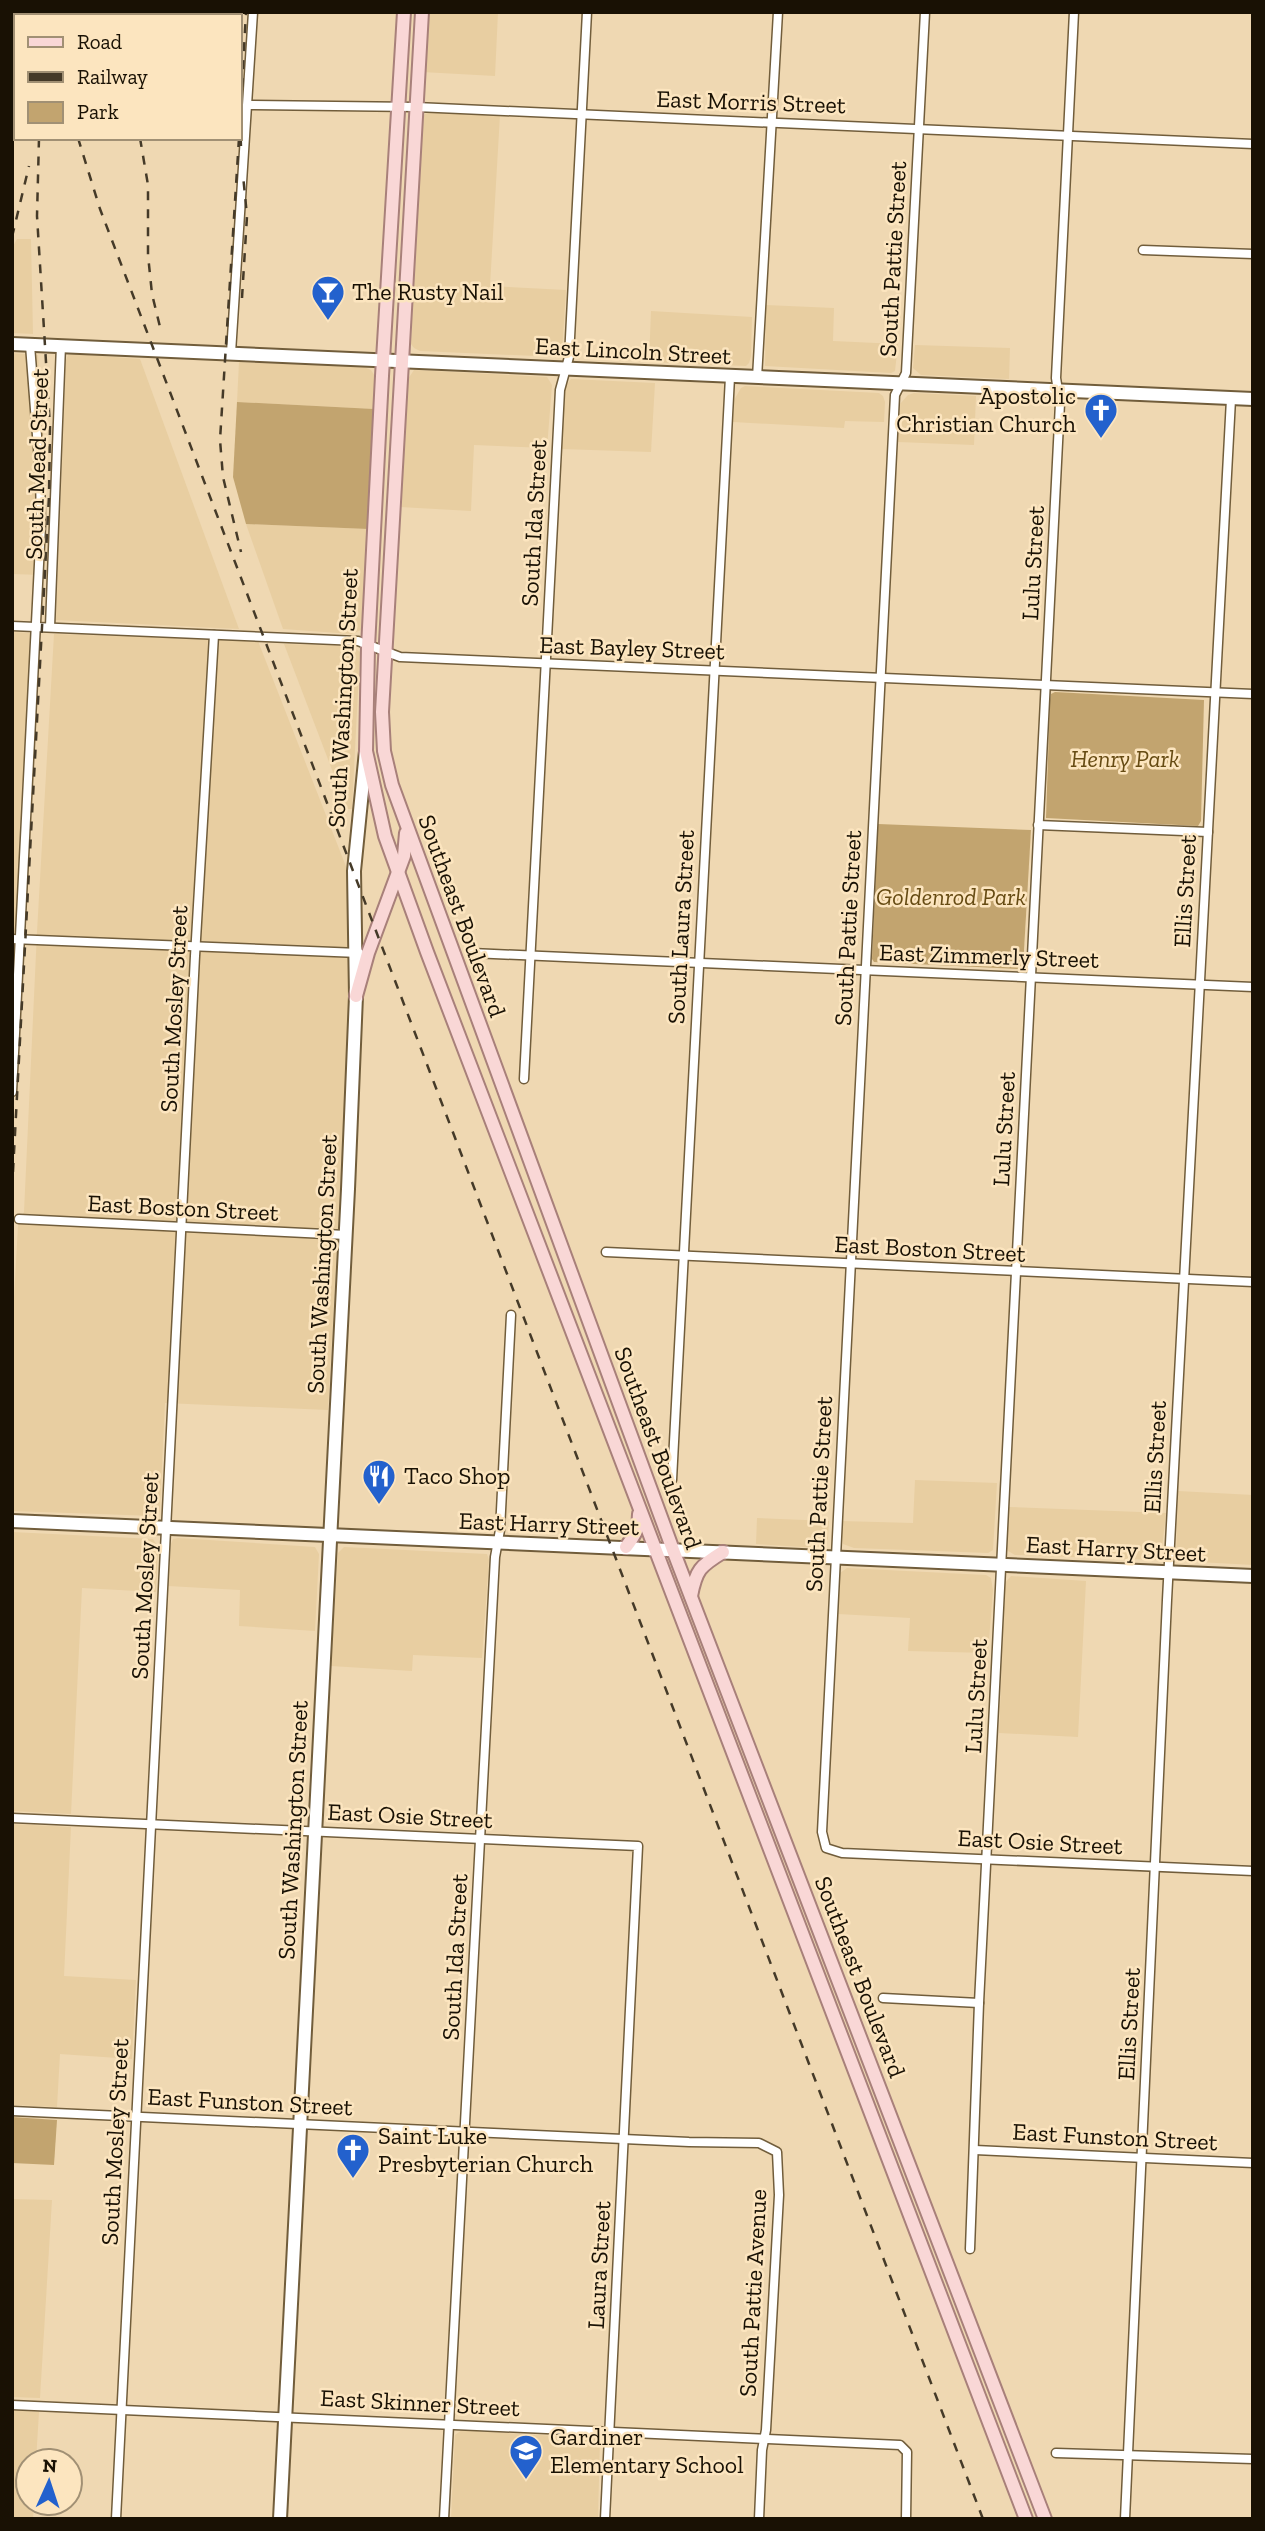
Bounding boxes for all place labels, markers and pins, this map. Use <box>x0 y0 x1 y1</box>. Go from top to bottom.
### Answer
bar icon: The Rusty Nail <box>309 273 347 322</box>
place label: The Rusty Nail <box>352 277 504 306</box>
place label: Apostolic Christian Church <box>896 381 1077 438</box>
church icon: Apostolic Christian Church <box>1082 391 1120 440</box>
restaurant icon: Taco Shop <box>360 1457 398 1506</box>
place label: Taco Shop <box>404 1461 510 1490</box>
place label: Saint Luke Presbyterian Church <box>378 2121 594 2178</box>
church icon: Saint Luke Presbyterian Church <box>334 2131 372 2180</box>
place label: Gardiner Elementary School <box>550 2422 744 2479</box>
school or university icon: Gardiner Elementary School <box>507 2432 545 2481</box>

